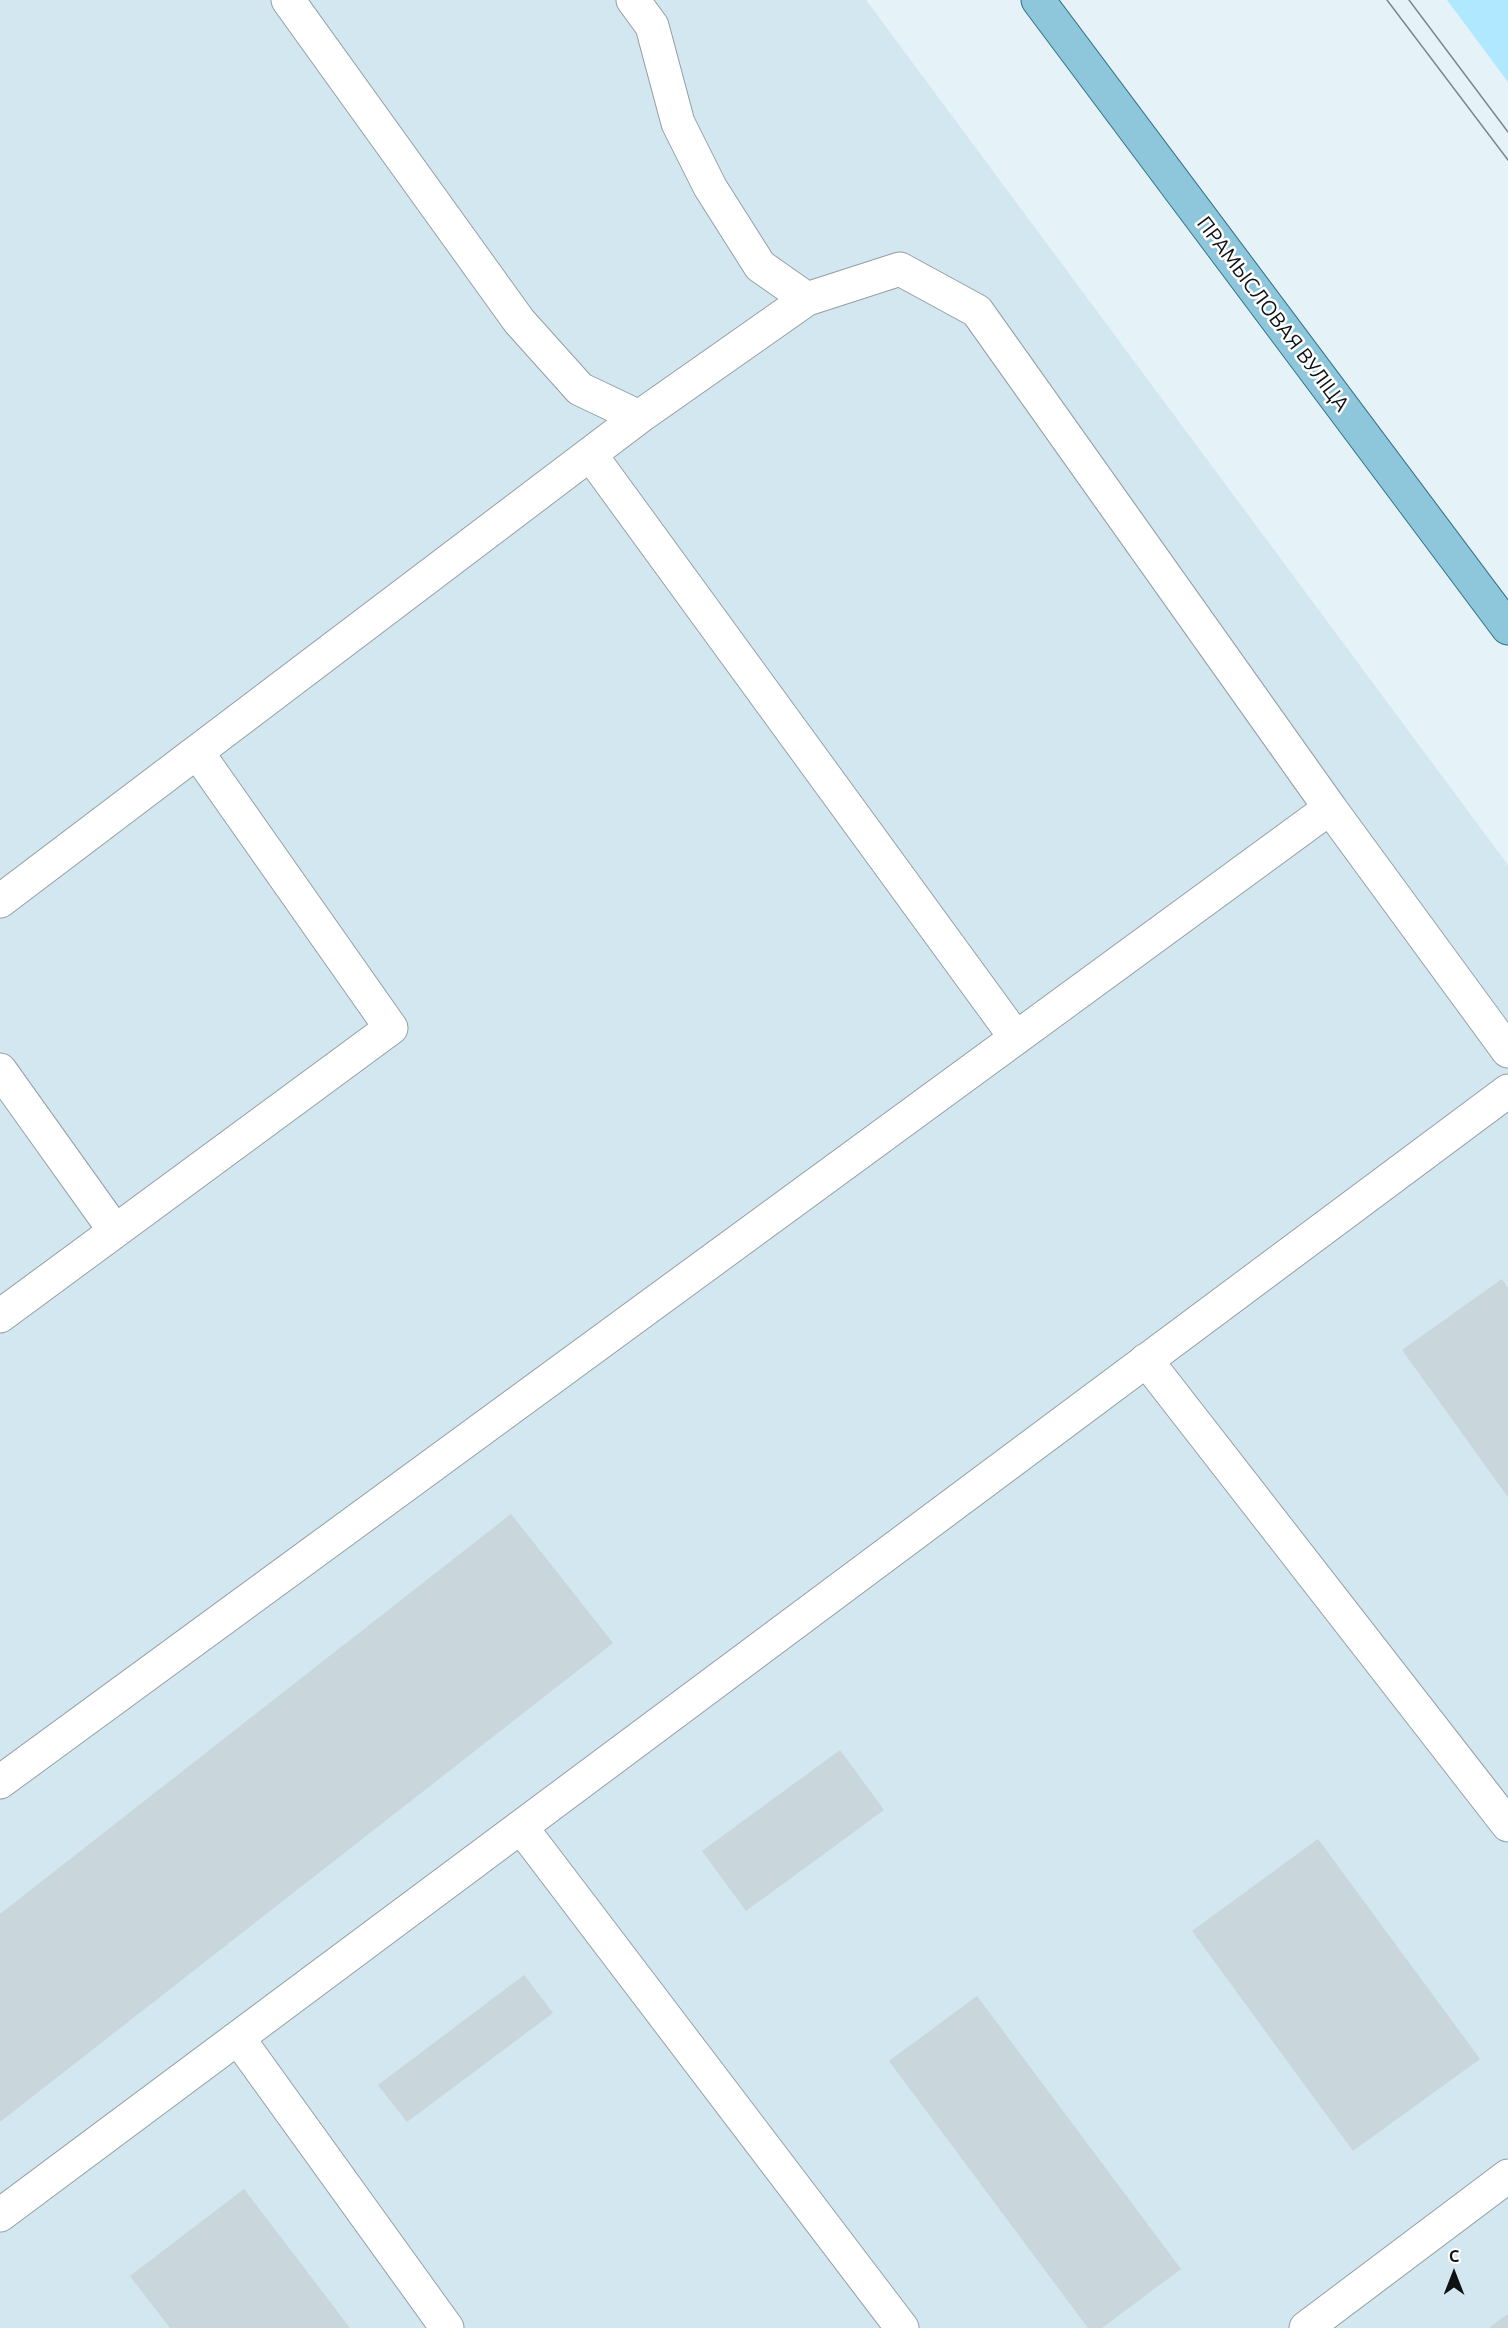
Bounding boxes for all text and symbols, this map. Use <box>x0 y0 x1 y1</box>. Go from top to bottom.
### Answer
street label: ПРАМЫСЛОВАЯ ВУЛІЦА <box>1191 212 1355 416</box>
north arrow <box>1424 2244 1484 2304</box>
text: С <box>1449 2247 1459 2265</box>

